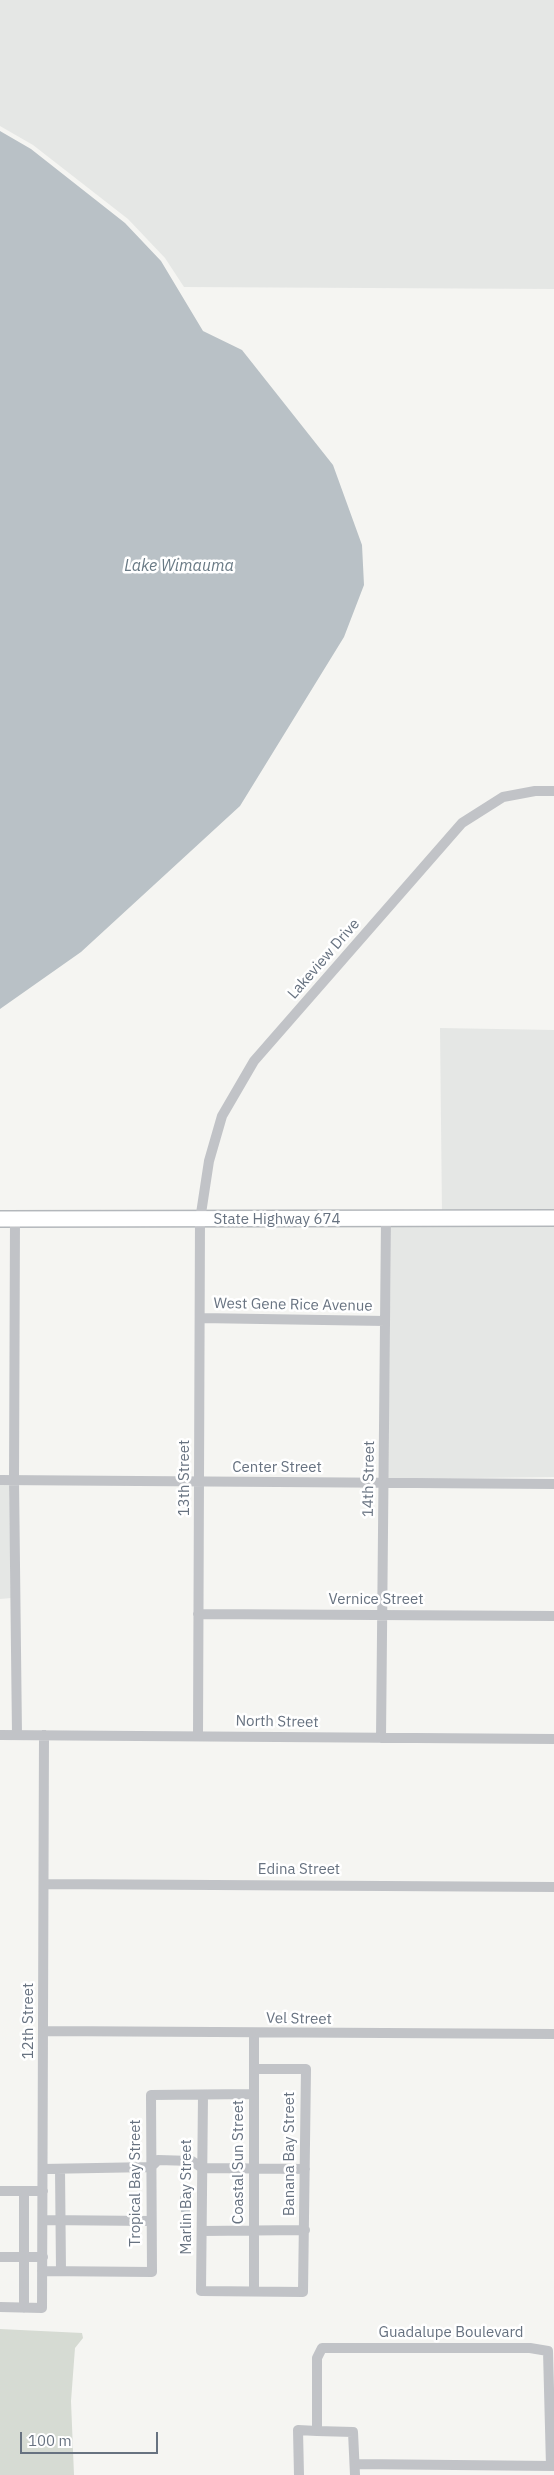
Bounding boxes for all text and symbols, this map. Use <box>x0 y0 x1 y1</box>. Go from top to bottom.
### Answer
water label: Lake Wimauma <box>124 556 234 576</box>
street label: Lakeview Drive <box>284 915 364 1003</box>
street label: State Highway 674 <box>213 1211 341 1229</box>
street label: West Gene Rice Avenue <box>213 1295 373 1315</box>
street label: 13th Street <box>176 1440 194 1516</box>
street label: 14th Street <box>359 1441 379 1517</box>
street label: Center Street <box>232 1459 322 1477</box>
street label: Vernice Street <box>328 1591 424 1609</box>
street label: North Street <box>235 1712 319 1732</box>
street label: Edina Street <box>258 1861 340 1879</box>
street label: 12th Street <box>20 1983 38 2059</box>
street label: Vel Street <box>266 2009 332 2029</box>
street label: Banana Bay Street <box>281 2092 299 2216</box>
street label: Coastal Sun Street <box>230 2100 248 2224</box>
street label: Tropical Bay Street <box>127 2119 145 2247</box>
street label: Marlin Bay Street <box>178 2139 196 2255</box>
street label: Guadalupe Boulevard <box>378 2324 524 2342</box>
scale bar <box>22 2422 160 2454</box>
text: 100 m <box>28 2431 72 2450</box>

